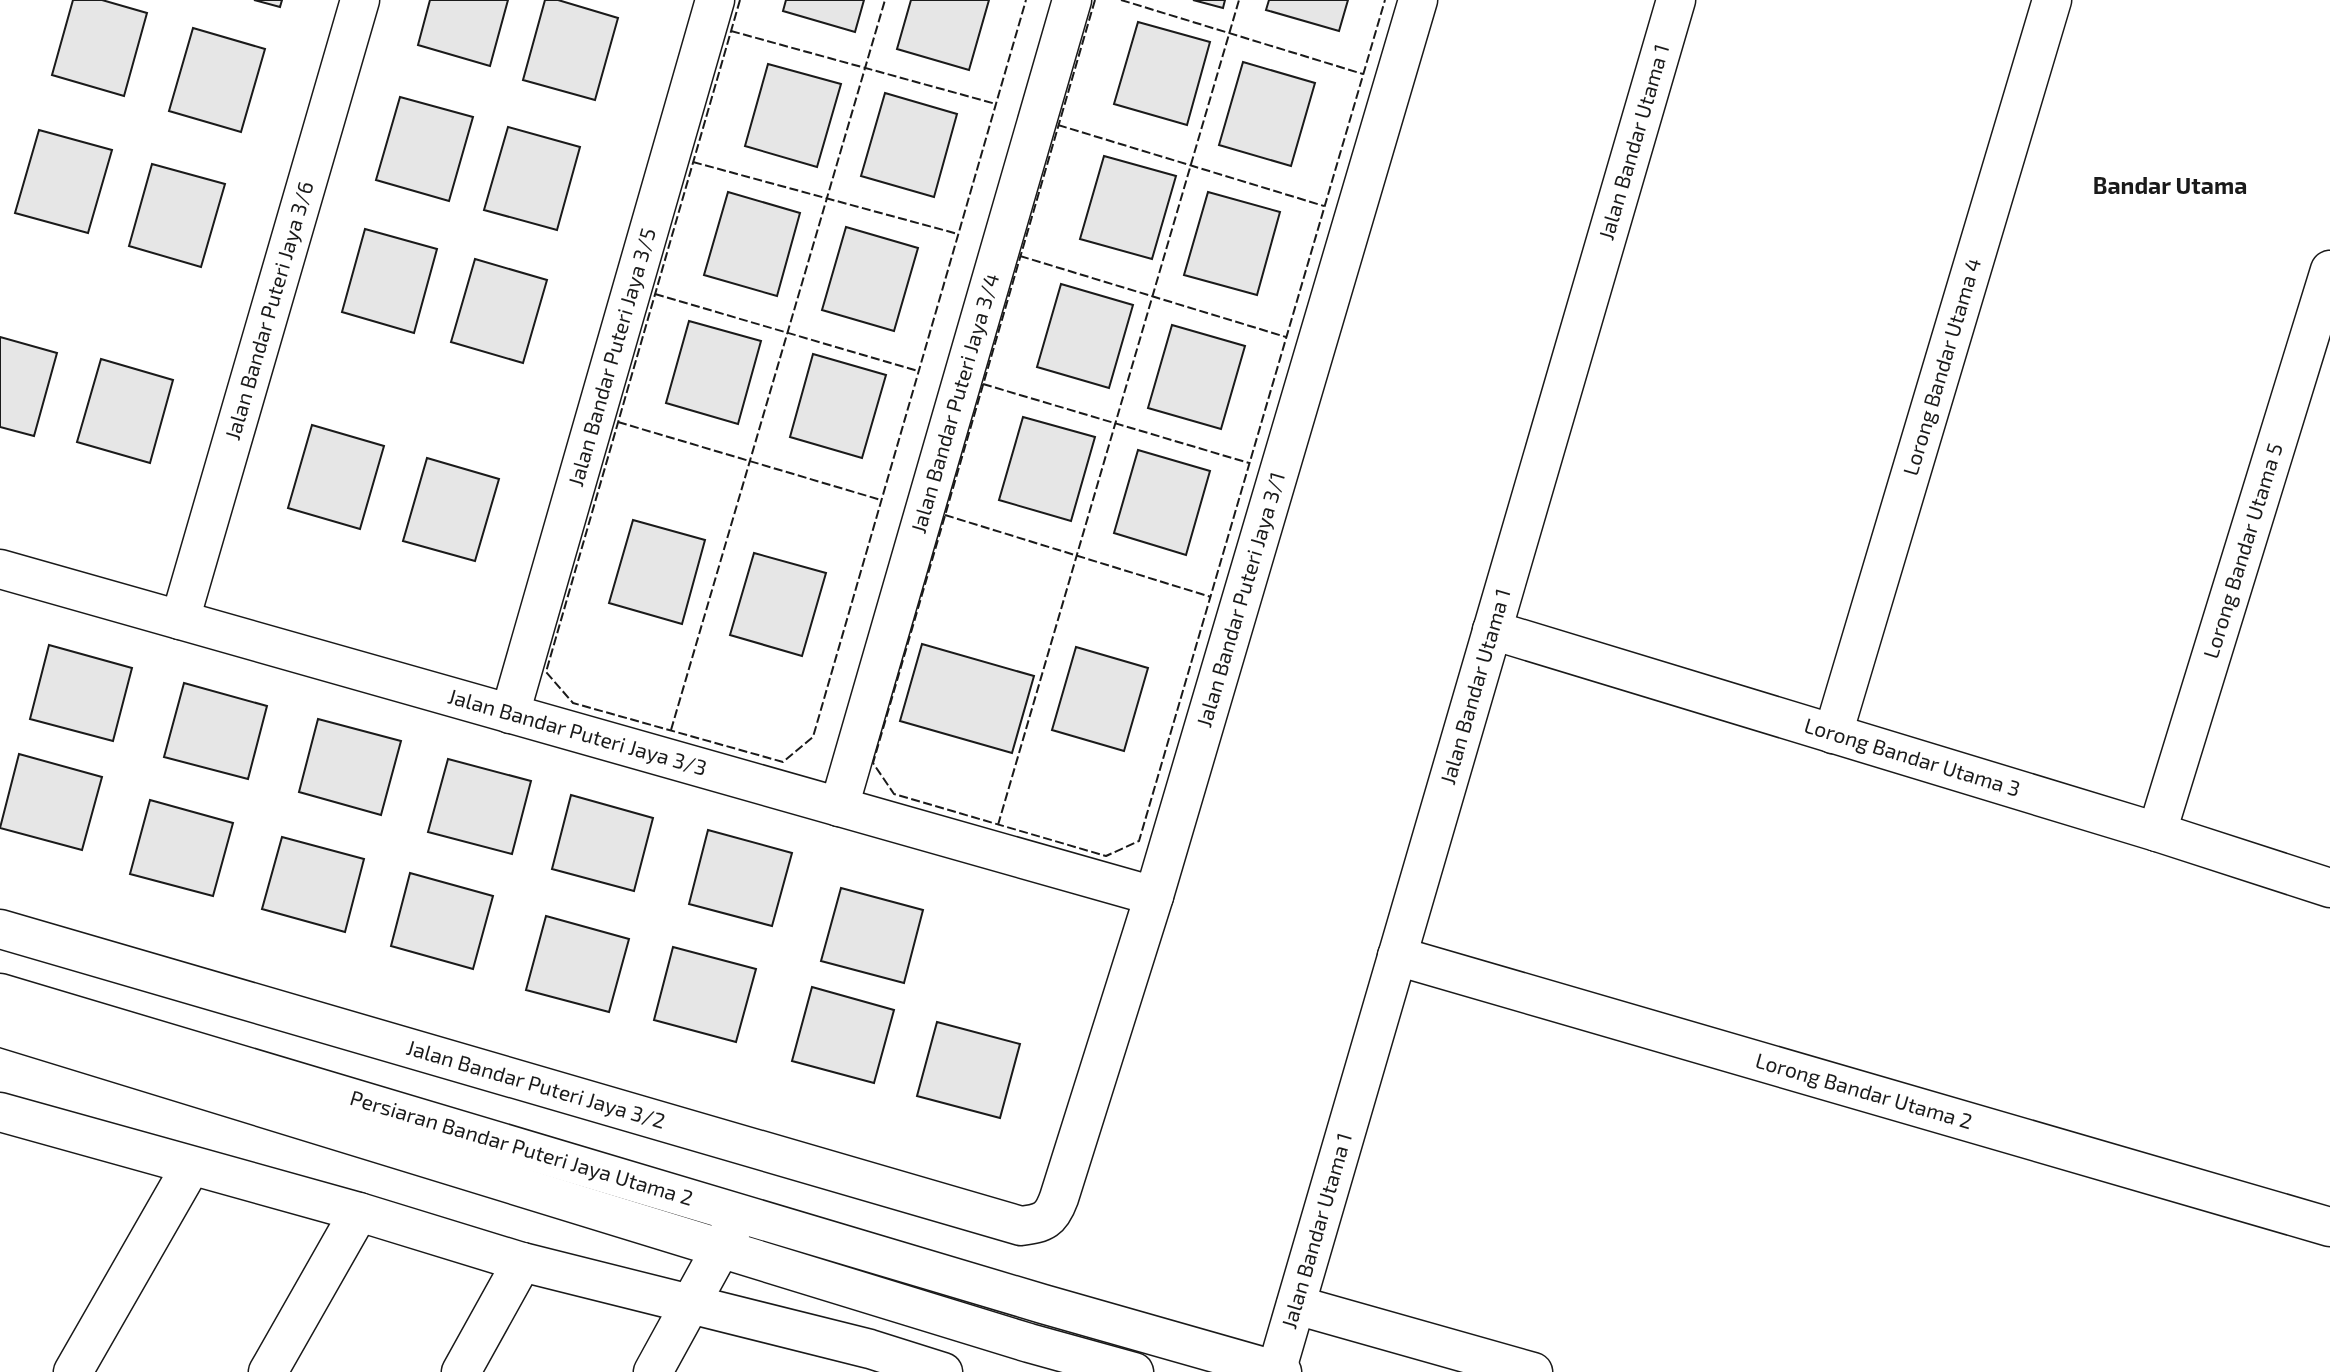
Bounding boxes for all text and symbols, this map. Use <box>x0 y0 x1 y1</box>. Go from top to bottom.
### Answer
street label: Jalan Bandar Utama 1 <box>1593 41 1673 243</box>
district label: Bandar Utama <box>2093 171 2247 199</box>
street label: Jalan Bandar Puteri Jaya 3/6 <box>219 178 318 443</box>
street label: Jalan Bandar Puteri Jaya 3/5 <box>562 225 660 489</box>
street label: Lorong Bandar Utama 4 <box>1897 255 1985 478</box>
street label: Jalan Bandar Puteri Jaya 3/4 <box>905 270 1003 536</box>
street label: Lorong Bandar Utama 5 <box>2197 440 2287 661</box>
street label: Jalan Bandar Puteri Jaya 3/1 <box>1190 469 1289 730</box>
street label: Jalan Bandar Utama 1 <box>1434 585 1515 787</box>
street label: Jalan Bandar Puteri Jaya 3/3 <box>445 683 710 780</box>
street label: Lorong Bandar Utama 3 <box>1802 712 2023 801</box>
street label: Jalan Bandar Puteri Jaya 3/2 <box>404 1034 668 1133</box>
street label: Lorong Bandar Utama 2 <box>1753 1047 1975 1133</box>
street label: Persiaran Bandar Puteri Jaya Utama 2 <box>347 1084 696 1210</box>
street label: Jalan Bandar Utama 1 <box>1275 1130 1356 1331</box>

